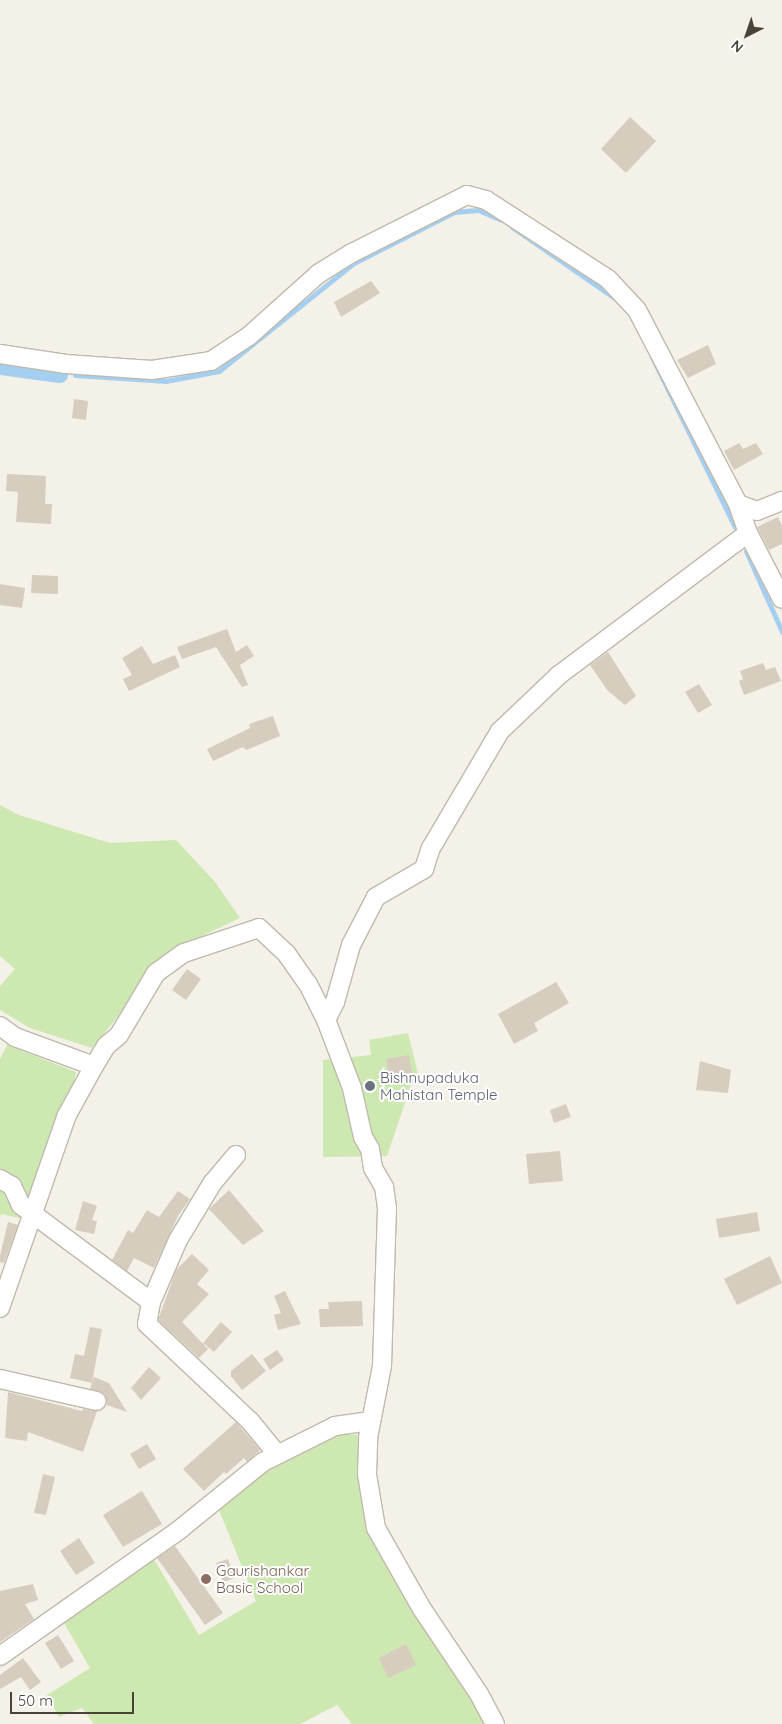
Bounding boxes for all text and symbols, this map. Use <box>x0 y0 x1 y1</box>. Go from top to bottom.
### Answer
north arrow <box>722 10 772 60</box>
text: N <box>727 36 747 56</box>
place label: Bishnupaduka Mahistan Temple <box>380 1068 497 1103</box>
marker: Bishnupaduka Mahistan Temple <box>364 1080 376 1092</box>
place label: Gaurishankar Basic School <box>216 1561 309 1596</box>
marker: Gaurishankar Basic School <box>200 1573 212 1585</box>
scale bar <box>12 1682 136 1714</box>
text: 50 m <box>18 1691 53 1710</box>

